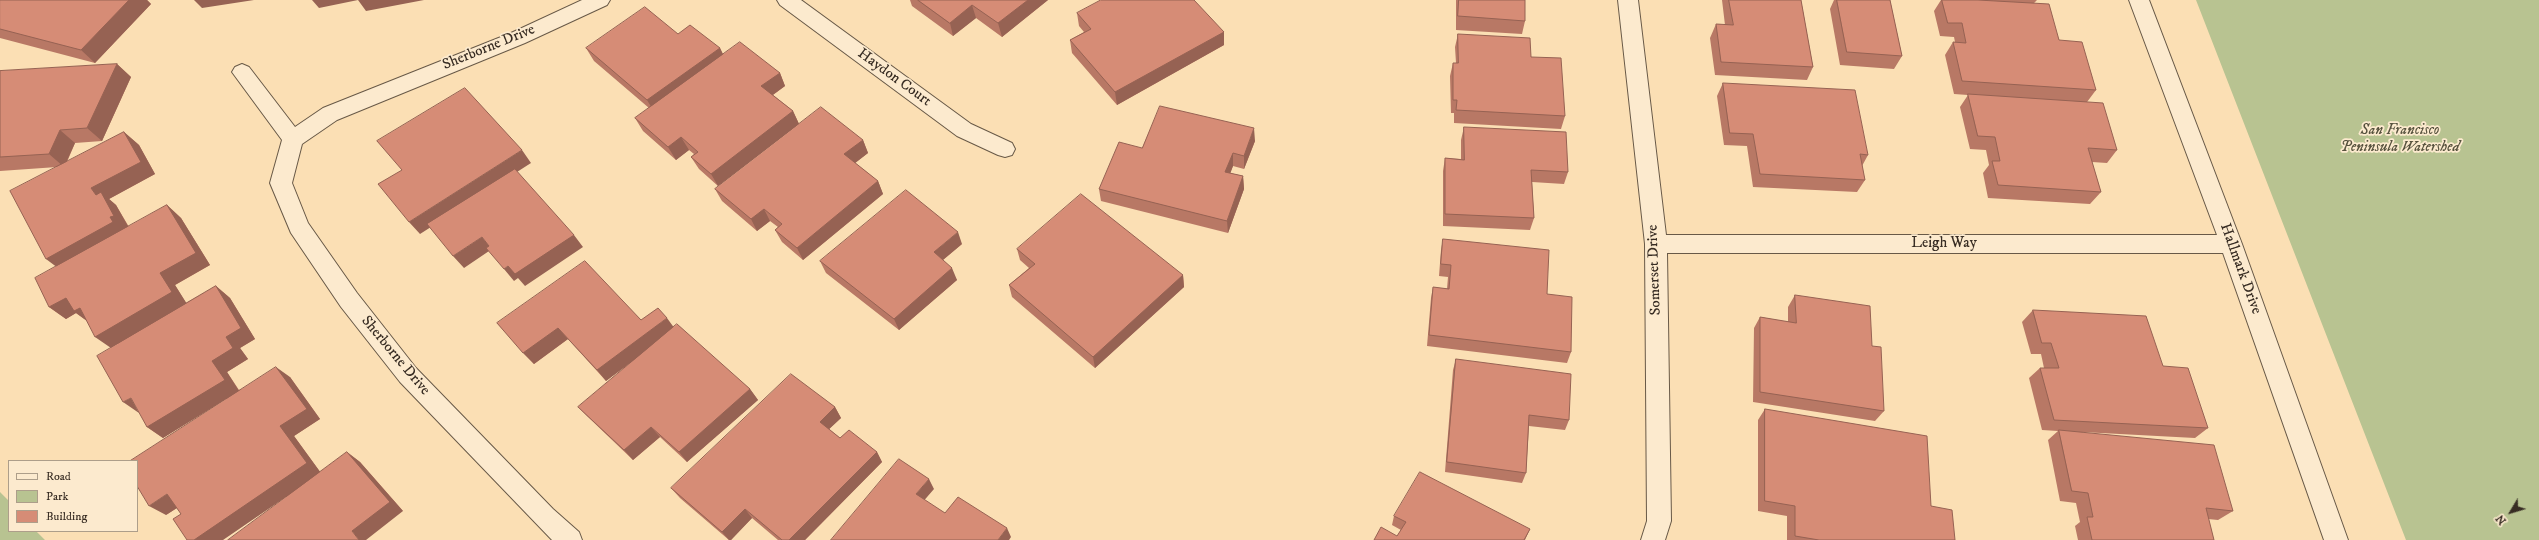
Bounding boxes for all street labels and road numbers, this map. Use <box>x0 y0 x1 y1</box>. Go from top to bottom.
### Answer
street label: Sherborne Drive <box>440 21 538 75</box>
street label: Haydon Court <box>854 45 934 111</box>
street label: Hallmark Drive <box>2215 221 2265 317</box>
street label: Somerset Drive <box>1644 224 1666 316</box>
street label: Leigh Way <box>1911 235 1977 253</box>
street label: Sherborne Drive <box>357 313 433 399</box>

